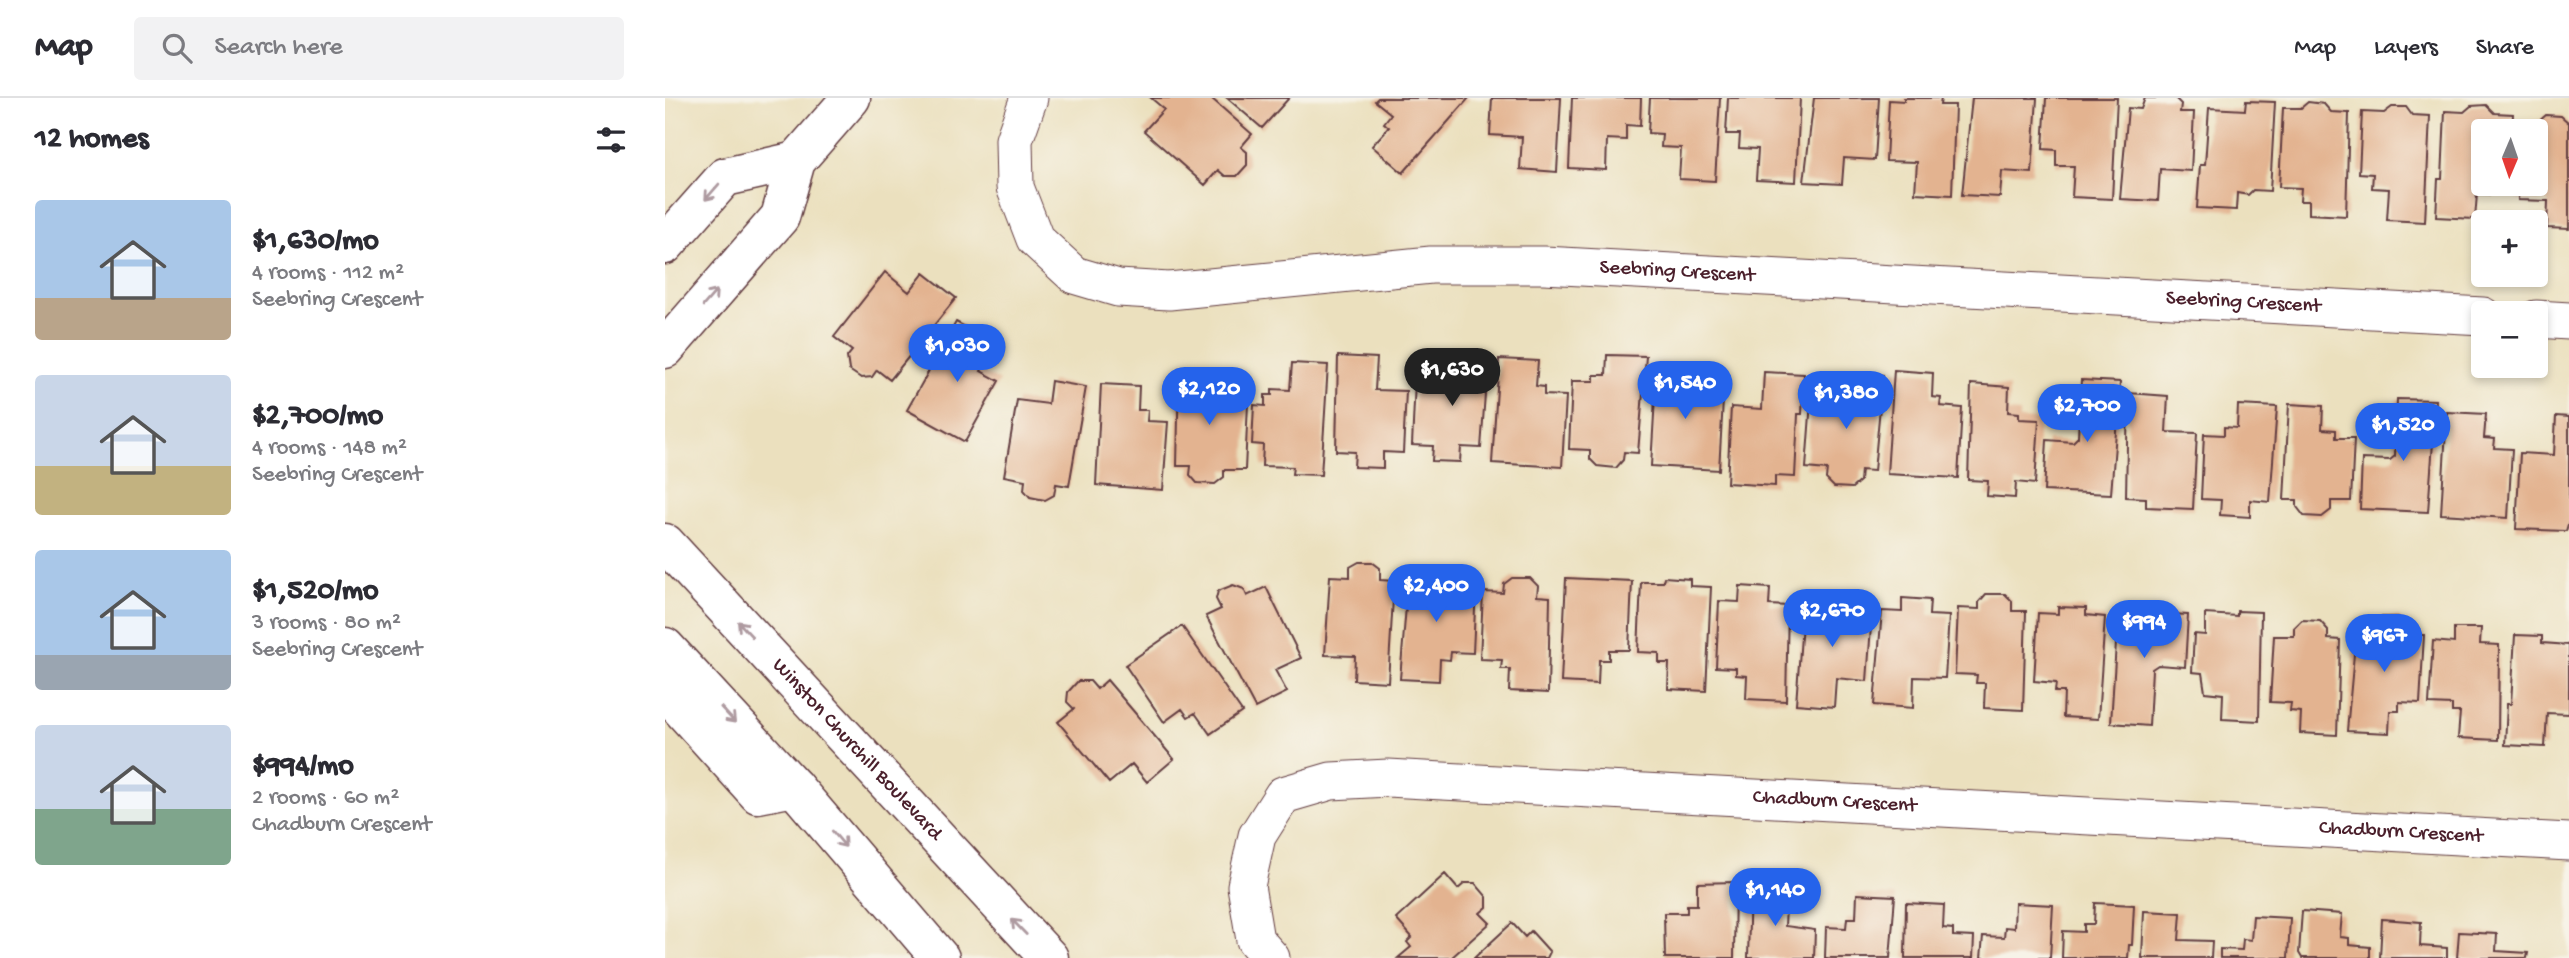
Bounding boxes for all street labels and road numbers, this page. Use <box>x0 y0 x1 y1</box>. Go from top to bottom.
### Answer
street label: Seebring Crescent <box>1599 256 1758 289</box>
street label: Seebring Crescent <box>2165 286 2324 320</box>
street label: Winston Churchill Boulevard <box>766 654 948 848</box>
street label: Chadburn Crescent <box>1752 785 1920 819</box>
street label: Chadburn Crescent <box>2318 816 2486 850</box>

